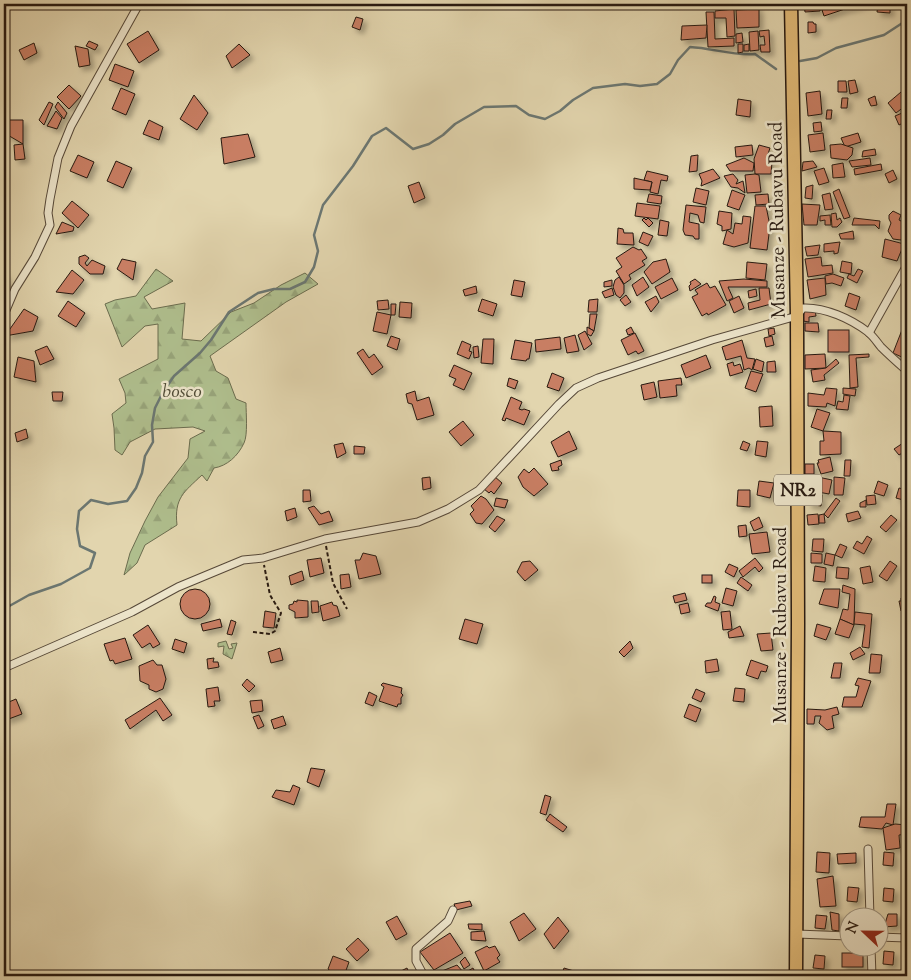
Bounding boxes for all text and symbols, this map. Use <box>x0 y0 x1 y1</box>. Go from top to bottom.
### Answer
street label: Musanze - Rubavu Road <box>763 121 794 318</box>
park label: bosco <box>162 379 202 406</box>
road number: NR2 <box>774 474 822 506</box>
street label: Musanze - Rubavu Road <box>768 526 795 723</box>
north arrow <box>838 908 888 958</box>
text: N <box>842 919 865 937</box>

